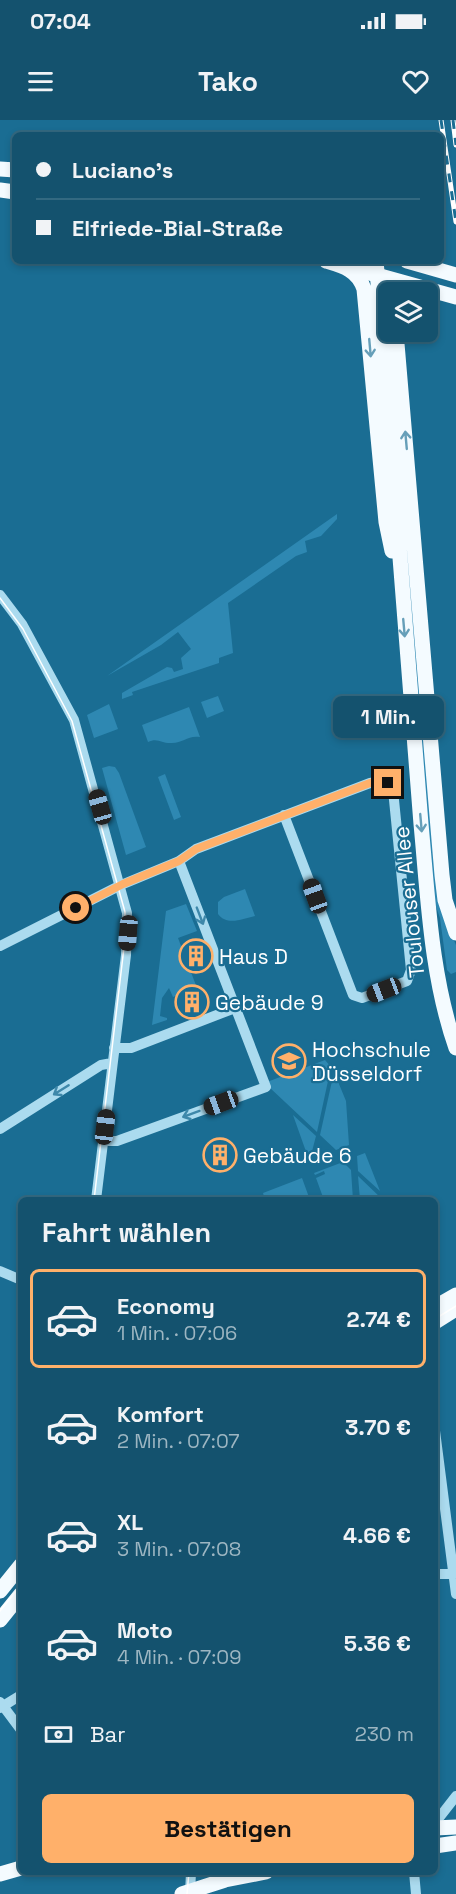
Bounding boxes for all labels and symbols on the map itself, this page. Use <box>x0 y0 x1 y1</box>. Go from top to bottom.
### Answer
one-way arrow <box>365 337 376 357</box>
one-way arrow <box>400 430 411 450</box>
one-way arrow <box>399 618 410 638</box>
callout: 1 Min. <box>332 696 444 738</box>
route end <box>374 769 401 796</box>
car <box>86 787 114 827</box>
one-way arrow <box>416 812 427 832</box>
street label: Toulouser Allee <box>388 825 430 979</box>
car <box>300 876 330 916</box>
route start <box>62 894 89 921</box>
one-way arrow <box>196 906 207 925</box>
car <box>117 914 139 952</box>
building icon: Haus D <box>178 938 214 974</box>
place label: Haus D <box>219 943 288 970</box>
car <box>364 975 404 1005</box>
building icon: Gebäude 9 <box>174 984 210 1020</box>
place label: Gebäude 9 <box>215 989 324 1016</box>
place label: Hochschule Düsseldorf <box>312 1036 431 1087</box>
school or university icon: Hochschule Düsseldorf <box>271 1043 307 1079</box>
one-way arrow <box>54 1084 70 1096</box>
car <box>201 1088 241 1118</box>
car <box>94 1108 116 1146</box>
one-way arrow <box>182 1109 201 1120</box>
building icon: Gebäude 6 <box>202 1137 238 1173</box>
place label: Gebäude 6 <box>243 1142 352 1169</box>

